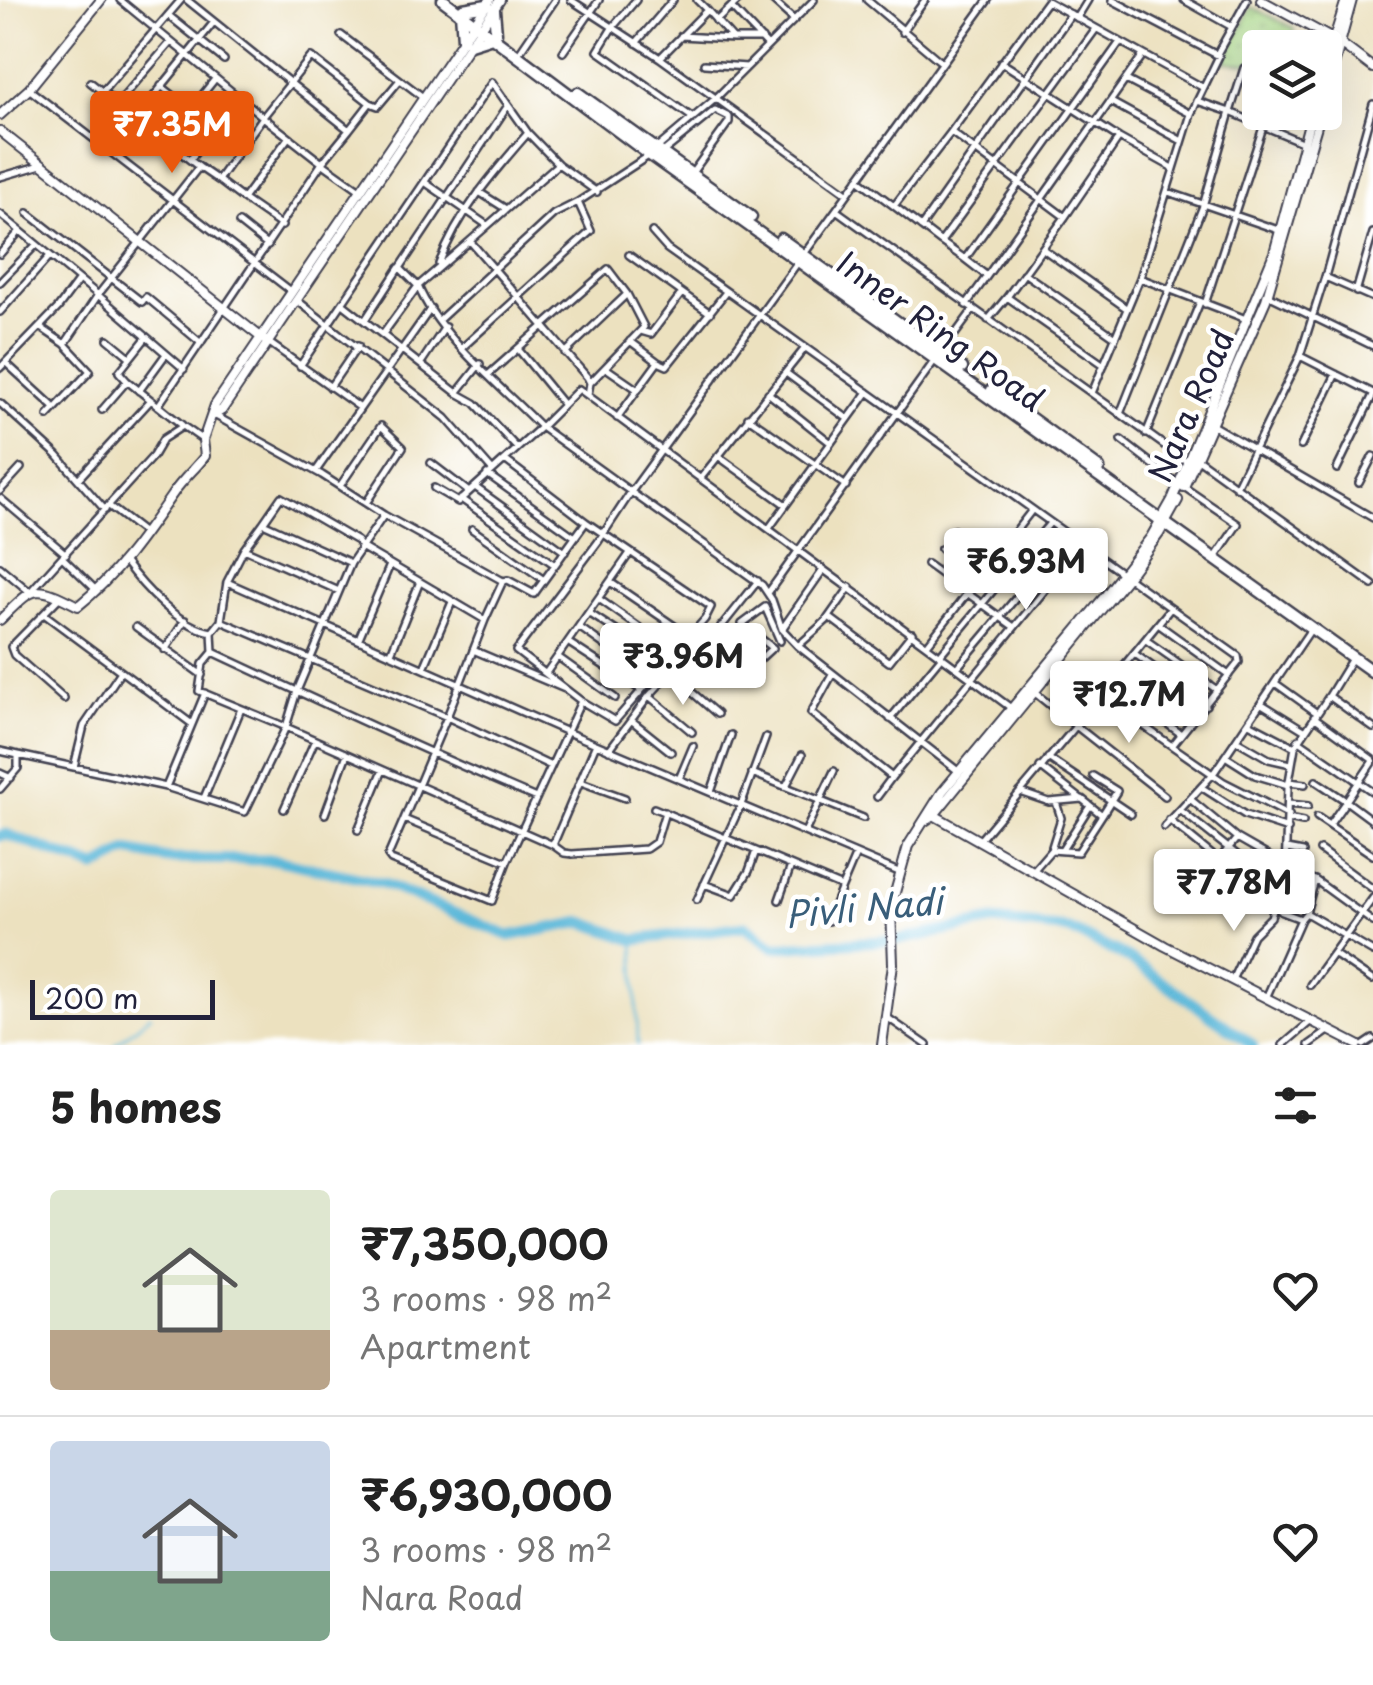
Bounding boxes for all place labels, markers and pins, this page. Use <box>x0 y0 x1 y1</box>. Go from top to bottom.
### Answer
pin: ₹7.35M <box>91 91 253 176</box>
pin: ₹6.93M <box>945 528 1107 613</box>
pin: ₹3.96M <box>602 623 764 708</box>
pin: ₹12.7M <box>1048 661 1210 746</box>
pin: ₹7.78M <box>1153 849 1315 934</box>

